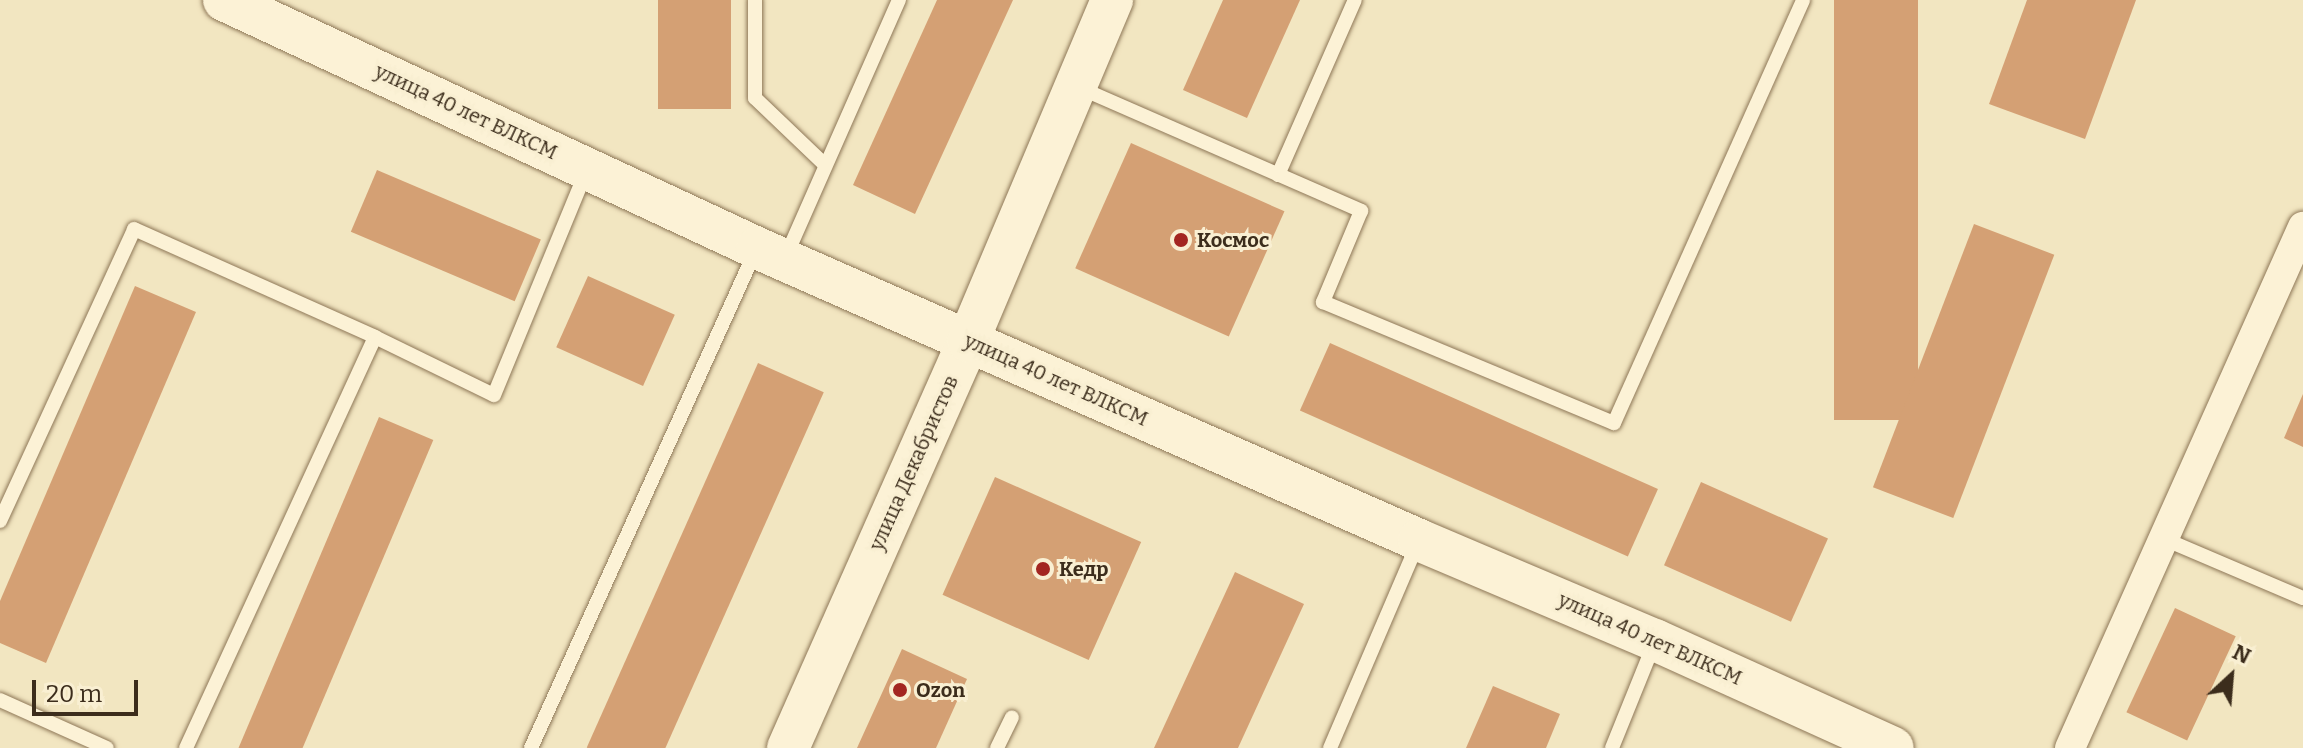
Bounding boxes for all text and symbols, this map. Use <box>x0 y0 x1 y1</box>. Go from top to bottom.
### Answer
street label: улица 40 лет ВЛКСМ <box>371 59 561 165</box>
place label: Космос <box>1197 228 1269 252</box>
marker: Космос <box>1172 231 1190 249</box>
street label: улица 40 лет ВЛКСМ <box>961 329 1151 431</box>
street label: улица Декабристов <box>865 372 963 554</box>
place label: Кедр <box>1059 557 1108 581</box>
marker: Кедр <box>1034 560 1052 578</box>
street label: улица 40 лет ВЛКСМ <box>1555 588 1745 690</box>
north arrow <box>2191 636 2271 716</box>
text: N <box>2228 638 2255 670</box>
scale bar <box>36 664 142 714</box>
place label: Ozon <box>916 678 965 702</box>
text: 20 m <box>46 680 102 708</box>
marker: Ozon <box>891 681 909 699</box>

